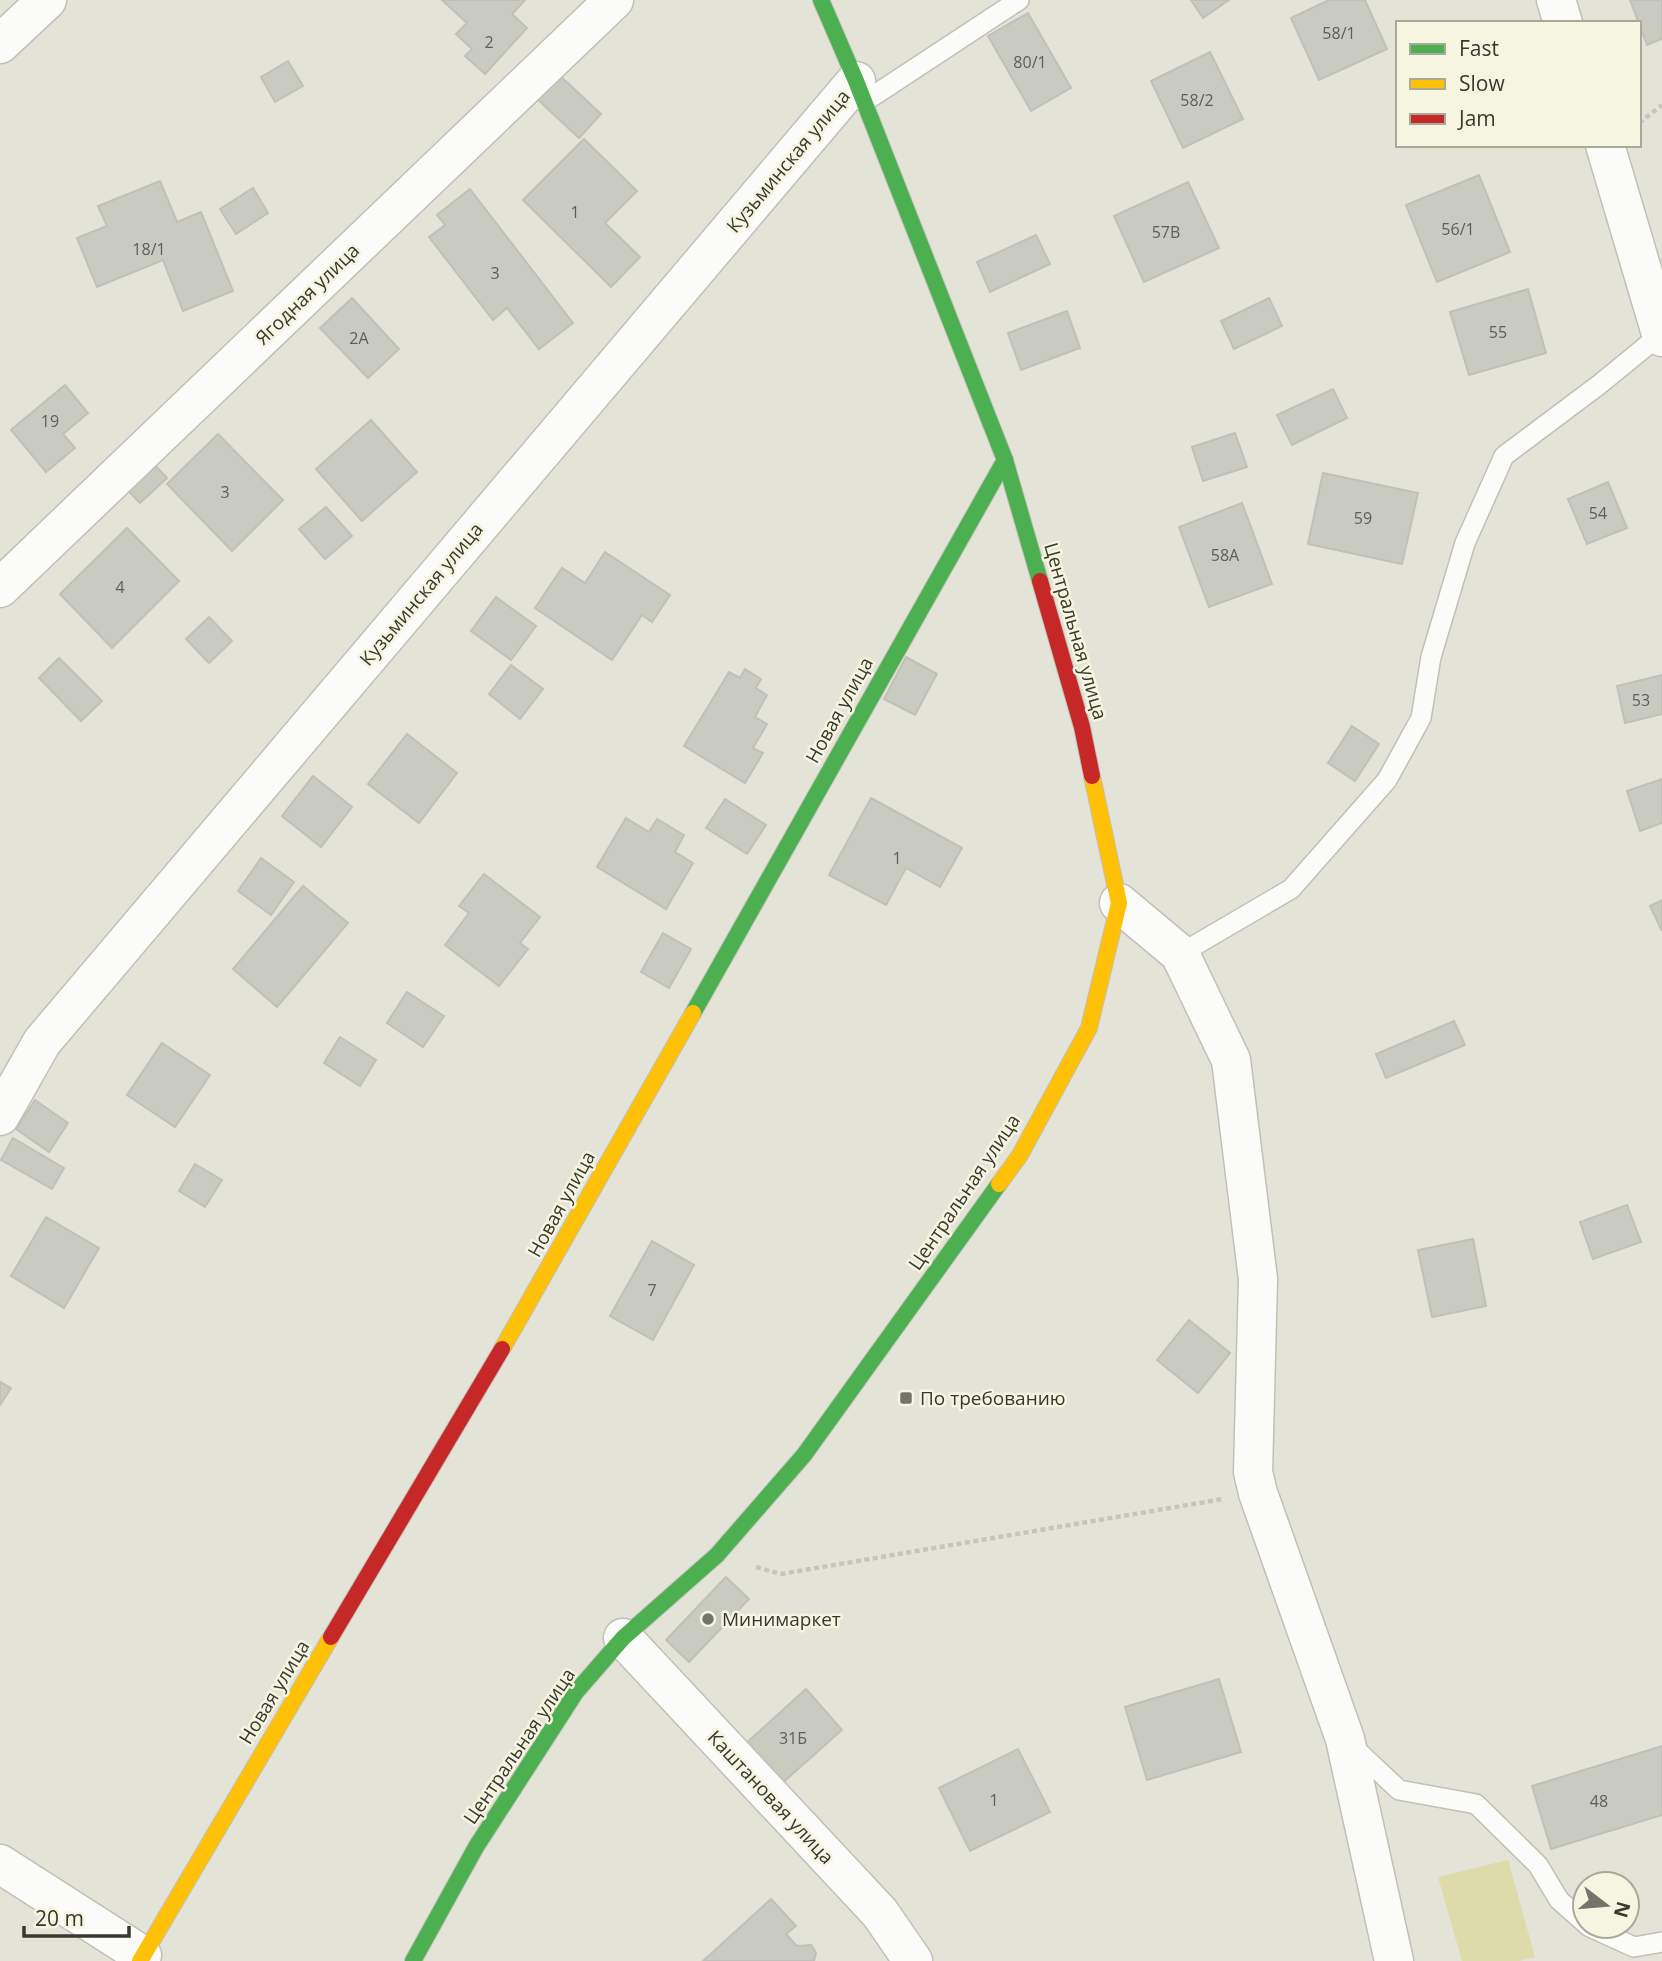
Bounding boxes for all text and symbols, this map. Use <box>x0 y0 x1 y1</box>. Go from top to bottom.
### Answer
legend <box>1396 21 1641 147</box>
house number: 58/1 <box>1322 22 1356 44</box>
house number: 2 <box>484 31 494 53</box>
text: Fast <box>1459 34 1499 62</box>
house number: 80/1 <box>1013 51 1047 73</box>
text: Slow <box>1459 69 1505 97</box>
street label: Кузьминская улица <box>720 84 856 238</box>
house number: 58/2 <box>1180 89 1214 111</box>
text: Jam <box>1457 104 1496 132</box>
house number: 1 <box>570 201 580 223</box>
house number: 56/1 <box>1441 218 1475 240</box>
house number: 57В <box>1152 221 1180 243</box>
house number: 18/1 <box>132 238 166 260</box>
street label: Ягодная улица <box>249 238 365 350</box>
house number: 3 <box>490 262 500 284</box>
house number: 55 <box>1489 321 1507 343</box>
house number: 2А <box>349 327 370 349</box>
house number: 19 <box>41 410 59 432</box>
house number: 3 <box>220 481 230 503</box>
house number: 54 <box>1589 502 1607 524</box>
house number: 59 <box>1354 507 1372 529</box>
street label: Кузьминская улица <box>353 517 489 671</box>
street label: Центральная улица <box>1038 540 1114 722</box>
house number: 58А <box>1211 544 1240 566</box>
house number: 4 <box>115 576 125 598</box>
street label: Новая улица <box>799 652 879 768</box>
house number: 53 <box>1632 689 1650 711</box>
house number: 1 <box>892 847 902 869</box>
street label: Центральная улица <box>902 1109 1026 1275</box>
street label: Новая улица <box>521 1146 601 1262</box>
house number: 7 <box>647 1279 657 1301</box>
place label: По требованию <box>920 1385 1066 1411</box>
marker: По требованию <box>898 1390 914 1406</box>
place label: Минимаркет <box>722 1606 841 1632</box>
marker: Минимаркет <box>700 1611 716 1627</box>
street label: Новая улица <box>233 1635 315 1749</box>
street label: Центральная улица <box>457 1663 581 1829</box>
street label: Каштановая улица <box>702 1725 840 1869</box>
house number: 31Б <box>779 1727 807 1749</box>
house number: 1 <box>989 1789 999 1811</box>
house number: 48 <box>1590 1790 1608 1812</box>
north arrow <box>1571 1870 1641 1940</box>
scale bar <box>24 1895 130 1939</box>
text: N <box>1608 1899 1637 1921</box>
text: 20 m <box>35 1904 84 1932</box>

